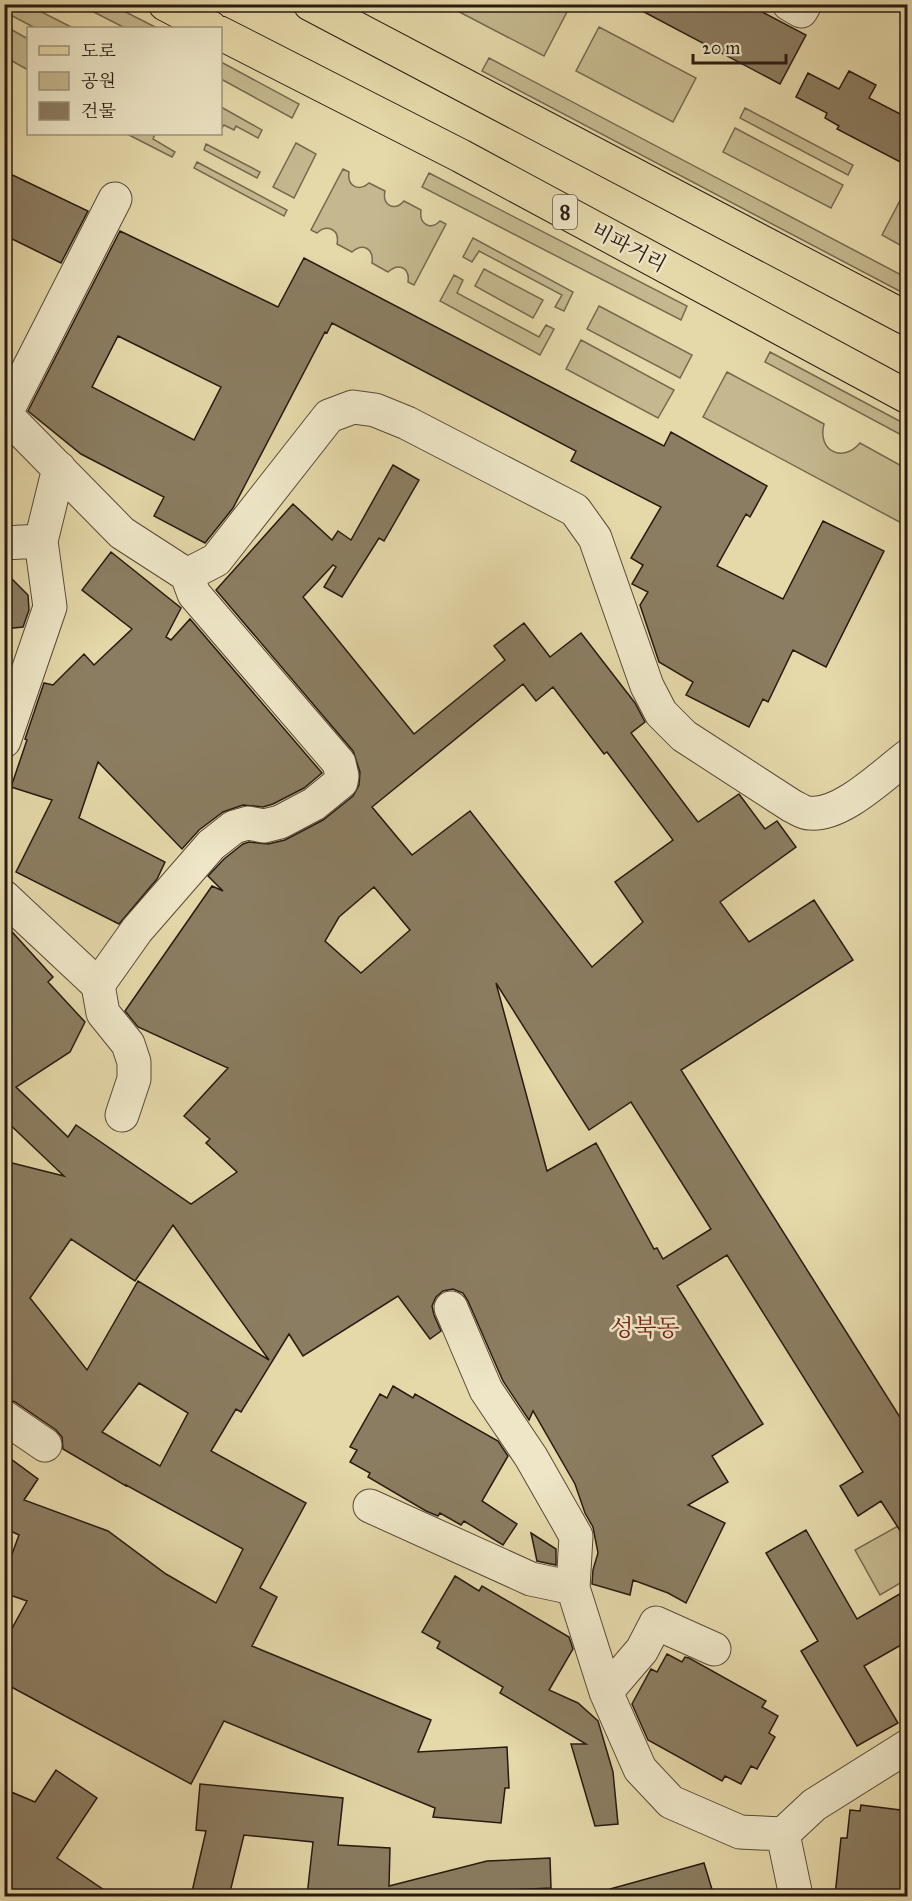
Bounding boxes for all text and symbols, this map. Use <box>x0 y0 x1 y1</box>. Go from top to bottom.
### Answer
legend <box>27 27 222 135</box>
scale bar <box>693 27 786 65</box>
text: 20 m <box>702 37 740 59</box>
text: 도로 <box>81 40 116 62</box>
text: 공원 <box>81 70 116 92</box>
text: 건물 <box>81 100 116 122</box>
road number: 8 <box>553 195 577 229</box>
street label: 비파거리 <box>587 216 671 278</box>
district label: 성북동 <box>610 1313 680 1343</box>

